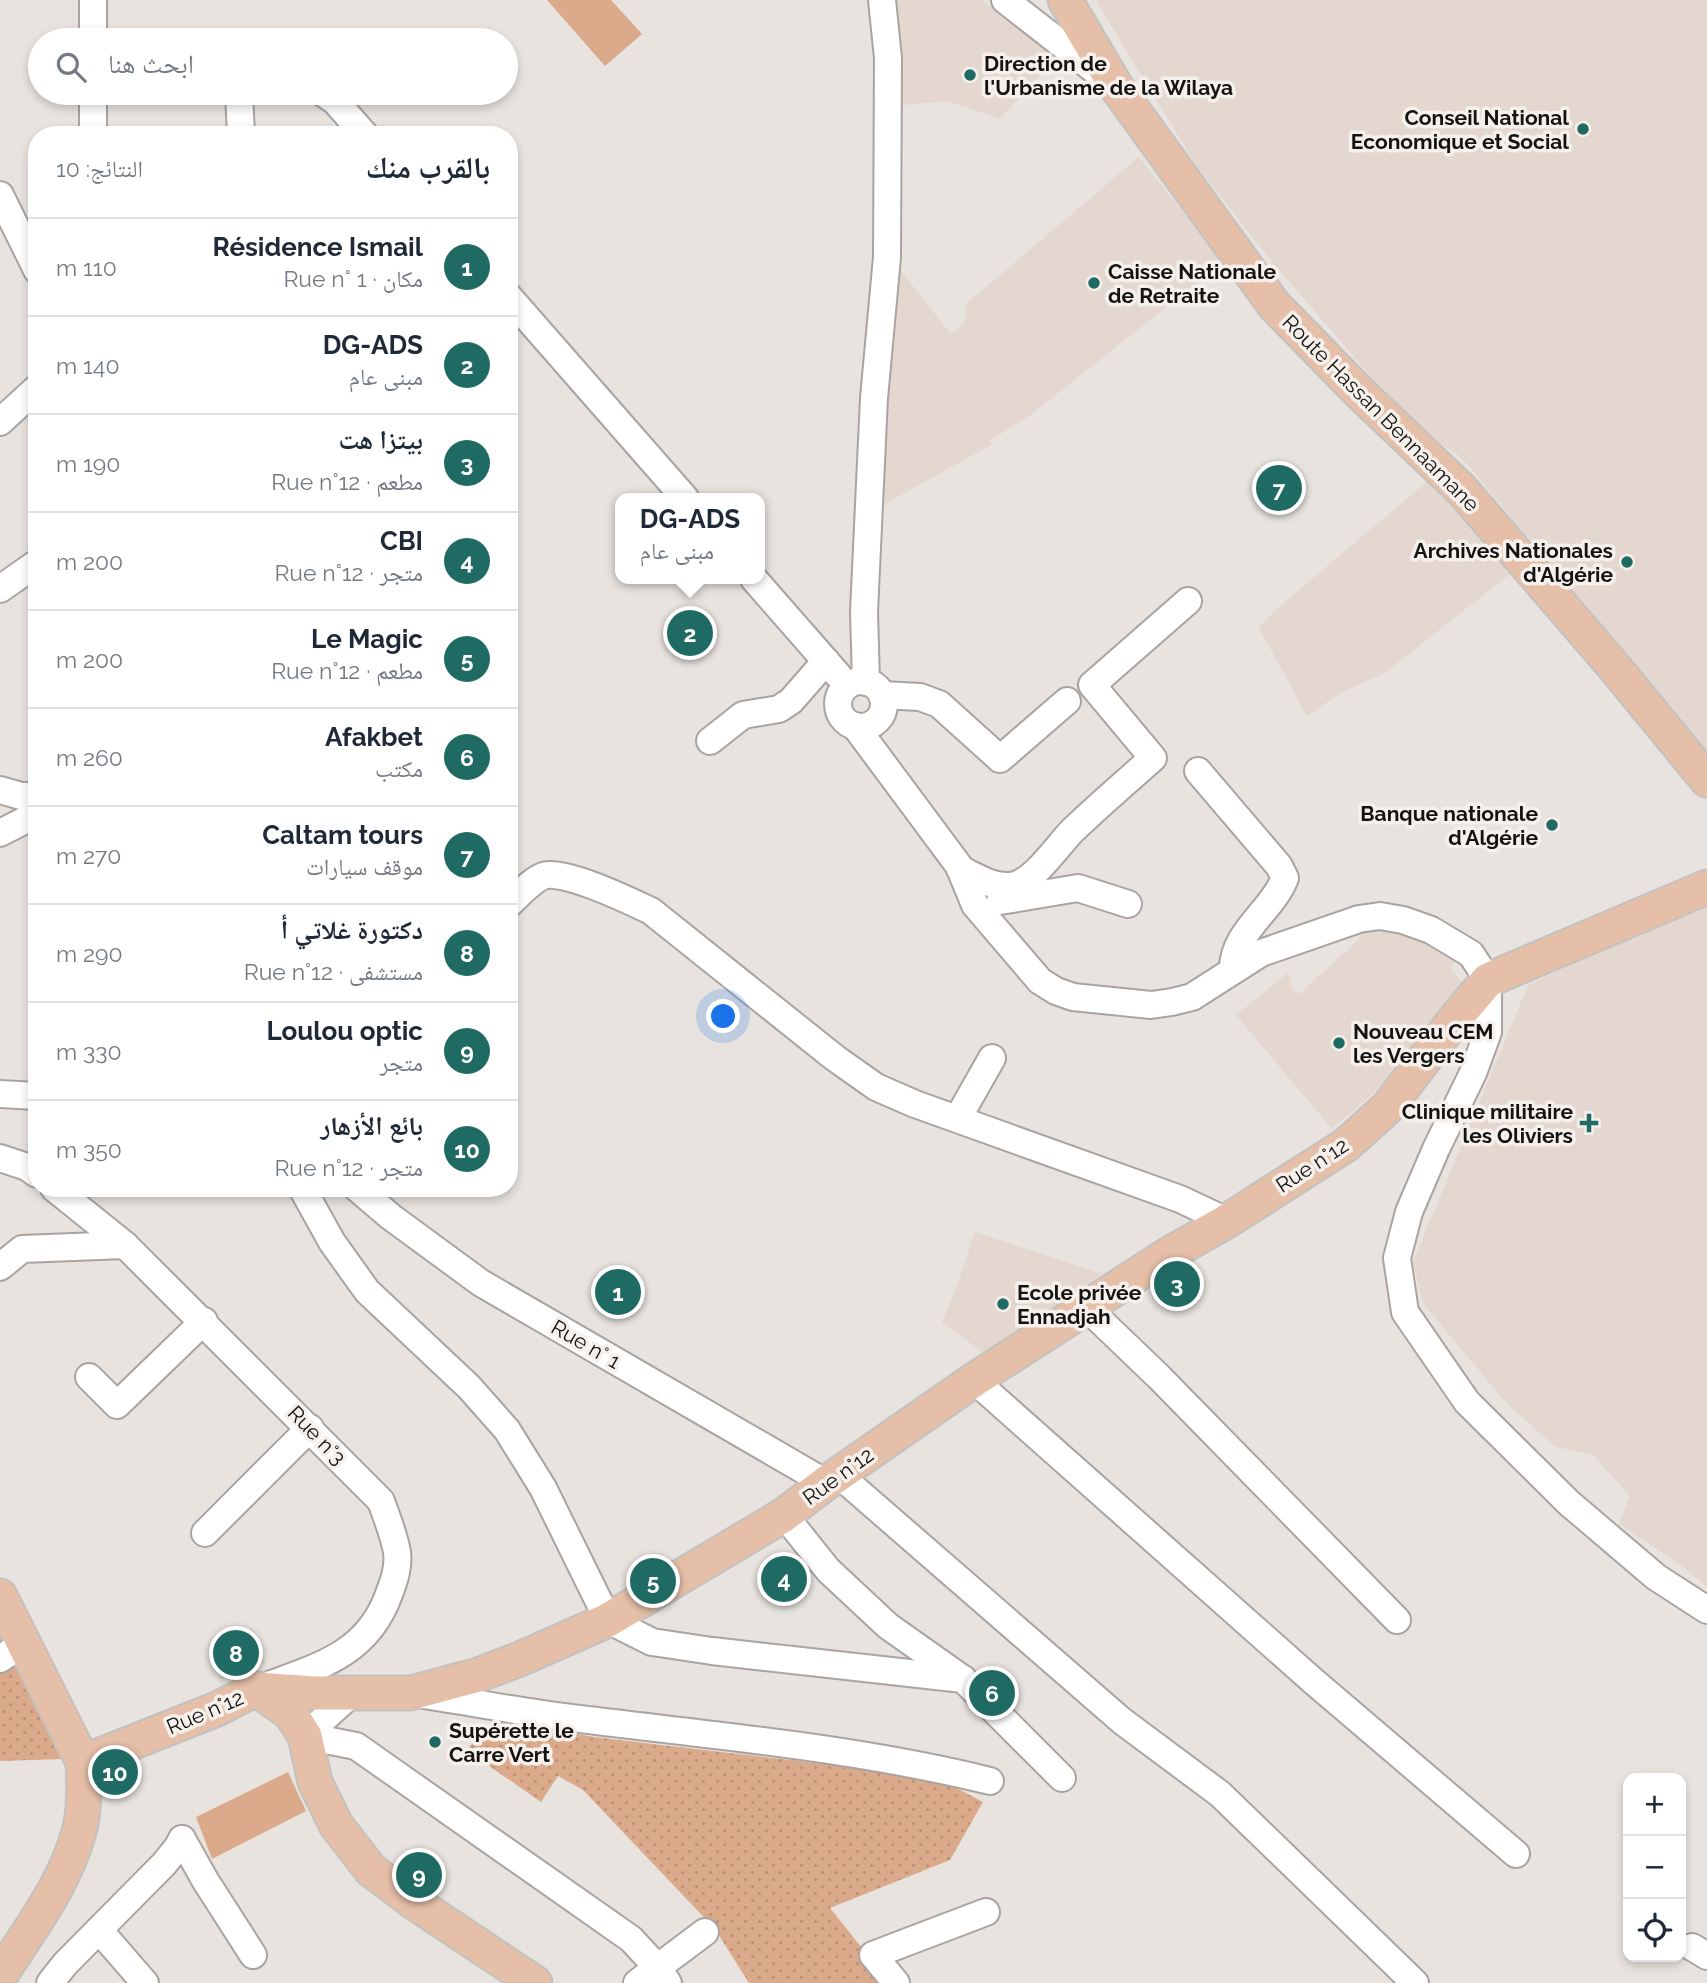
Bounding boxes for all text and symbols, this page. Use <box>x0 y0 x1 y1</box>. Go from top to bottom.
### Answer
search box <box>28 28 518 105</box>
icon: search <box>52 48 90 86</box>
text: ابحث هنا <box>108 49 194 79</box>
place label: Direction de l'Urbanisme de la Wilaya <box>984 51 1233 100</box>
marker: Direction de l'Urbanisme de la Wilaya <box>962 67 978 83</box>
place label: Conseil National Economique et Social <box>1351 105 1569 154</box>
marker: Conseil National Economique et Social <box>1575 121 1591 137</box>
text: بالقرب منك <box>366 150 490 185</box>
text: النتائج: 10 <box>56 155 143 182</box>
text: Résidence Ismail <box>213 232 423 262</box>
text: 110 m <box>56 254 117 281</box>
text: 1 <box>461 254 473 281</box>
place label: Caisse Nationale de Retraite <box>1108 259 1277 308</box>
text: مكان · Rue n° 1 <box>283 265 423 292</box>
marker: Caisse Nationale de Retraite <box>1086 275 1102 291</box>
street label: Route Hassan Bennaamane <box>1277 309 1485 517</box>
text: DG-ADS <box>323 330 423 360</box>
text: 140 m <box>56 352 120 379</box>
text: 2 <box>461 352 474 379</box>
text: مبنى عام <box>349 363 423 390</box>
text: بيتزا هت <box>339 425 423 455</box>
text: 190 m <box>56 450 120 477</box>
text: 3 <box>461 450 473 477</box>
pin: 7 <box>1256 462 1302 514</box>
text: مطعم · Rue n°12 <box>271 468 423 495</box>
popup <box>615 493 765 584</box>
text: DG-ADS <box>640 504 740 534</box>
text: CBI <box>380 526 423 556</box>
text: مبنى عام <box>640 537 714 564</box>
place label: Archives Nationales d'Algérie <box>1414 538 1613 587</box>
text: 200 m <box>56 548 123 575</box>
text: 4 <box>460 548 474 575</box>
marker: Archives Nationales d'Algérie <box>1619 554 1635 570</box>
text: متجر · Rue n°12 <box>274 559 423 586</box>
pin: 2 <box>667 607 713 659</box>
text: Le Magic <box>311 624 423 654</box>
text: 200 m <box>56 646 123 673</box>
text: 5 <box>461 646 473 673</box>
text: مطعم · Rue n°12 <box>271 657 423 684</box>
text: Afakbet <box>325 722 423 752</box>
text: 260 m <box>56 744 123 771</box>
text: 6 <box>460 744 474 771</box>
text: مكتب <box>375 755 423 782</box>
place label: Banque nationale d'Algérie <box>1360 801 1538 850</box>
marker: Banque nationale d'Algérie <box>1544 817 1560 833</box>
text: Caltam tours <box>262 820 423 850</box>
text: 270 m <box>56 842 121 869</box>
text: 7 <box>461 842 473 869</box>
text: موقف سيارات <box>306 853 423 880</box>
text: دكتورة غلاتي أ <box>281 915 423 945</box>
text: 290 m <box>56 940 123 967</box>
text: 8 <box>460 940 474 967</box>
text: مستشفى · Rue n°12 <box>244 958 423 985</box>
your location <box>706 999 740 1033</box>
text: Loulou optic <box>266 1016 423 1046</box>
place label: Nouveau CEM les Vergers <box>1353 1019 1494 1068</box>
marker: Nouveau CEM les Vergers <box>1331 1035 1347 1051</box>
text: 330 m <box>56 1038 122 1065</box>
text: 9 <box>460 1038 474 1065</box>
text: متجر <box>380 1049 423 1076</box>
place label: Clinique militaire les Oliviers <box>1402 1099 1573 1148</box>
text: بائع الأزهار <box>320 1111 423 1141</box>
marker: Clinique militaire les Oliviers <box>1579 1113 1599 1133</box>
street label: Rue n°12 <box>1271 1132 1353 1198</box>
text: 350 m <box>56 1136 122 1163</box>
text: 10 <box>454 1136 480 1163</box>
text: متجر · Rue n°12 <box>274 1154 423 1181</box>
pin: 3 <box>1154 1258 1200 1310</box>
pin: 1 <box>595 1266 641 1318</box>
place label: Ecole privée Ennadjah <box>1017 1280 1142 1329</box>
marker: Ecole privée Ennadjah <box>995 1296 1011 1312</box>
street label: Rue n° 1 <box>547 1314 625 1374</box>
street label: Rue n°3 <box>283 1400 351 1470</box>
street label: Rue n°12 <box>798 1442 878 1510</box>
pin: 4 <box>761 1553 807 1605</box>
pin: 5 <box>630 1555 676 1607</box>
pin: 8 <box>213 1627 259 1679</box>
pin: 6 <box>969 1667 1015 1719</box>
street label: Rue n°12 <box>163 1685 247 1739</box>
place label: Supérette le Carre Vert <box>449 1718 574 1767</box>
marker: Supérette le Carre Vert <box>427 1734 443 1750</box>
pin: 10 <box>92 1746 138 1798</box>
map controls <box>1623 1773 1686 1962</box>
button: + <box>1623 1773 1686 1836</box>
button: − <box>1623 1836 1686 1899</box>
pin: 9 <box>396 1849 442 1901</box>
button: locate <box>1623 1899 1686 1962</box>

